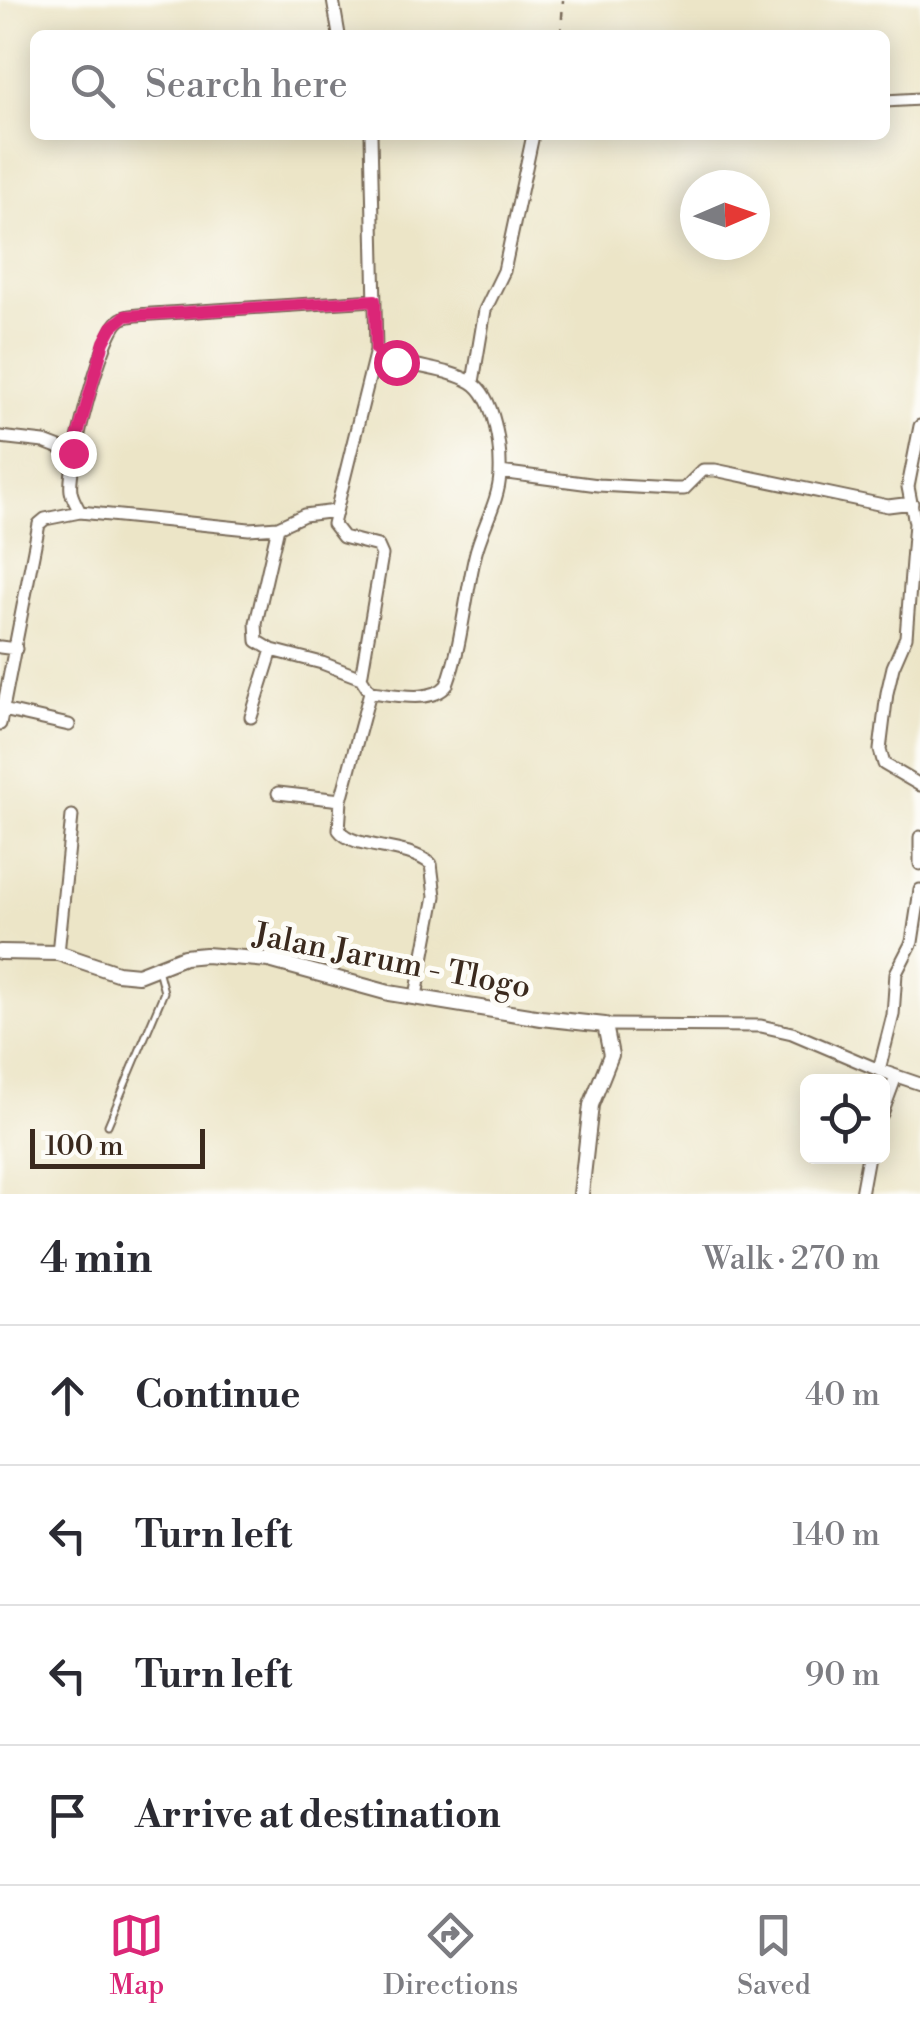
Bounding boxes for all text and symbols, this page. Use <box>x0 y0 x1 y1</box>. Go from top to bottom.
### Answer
search box <box>30 30 890 140</box>
icon: search <box>65 58 120 113</box>
text: Search here <box>145 62 348 109</box>
north arrow <box>680 170 770 260</box>
route start <box>374 340 420 386</box>
route end <box>51 431 97 477</box>
street label: Jalan Jarum - Tlogo <box>249 914 534 1007</box>
map controls <box>800 1074 890 1164</box>
button: locate <box>800 1074 890 1164</box>
scale bar <box>30 1124 205 1168</box>
text: 100 m <box>45 1129 124 1164</box>
text: 4 min <box>40 1233 152 1286</box>
text: Walk · 270 m <box>703 1239 880 1279</box>
icon: ahead <box>40 1368 95 1423</box>
text: Continue <box>135 1372 300 1419</box>
text: 40 m <box>805 1375 880 1415</box>
icon: left <box>40 1508 95 1563</box>
text: Turn left <box>135 1512 292 1559</box>
text: 140 m <box>793 1515 880 1555</box>
icon: left <box>40 1648 95 1703</box>
text: Turn left <box>135 1652 292 1699</box>
text: 90 m <box>805 1655 880 1695</box>
icon: arrive <box>40 1788 95 1843</box>
text: Arrive at destination <box>135 1792 501 1839</box>
tab: Map <box>109 1908 164 2003</box>
tab: Directions <box>383 1908 518 2003</box>
tab: Saved <box>737 1908 811 2003</box>

